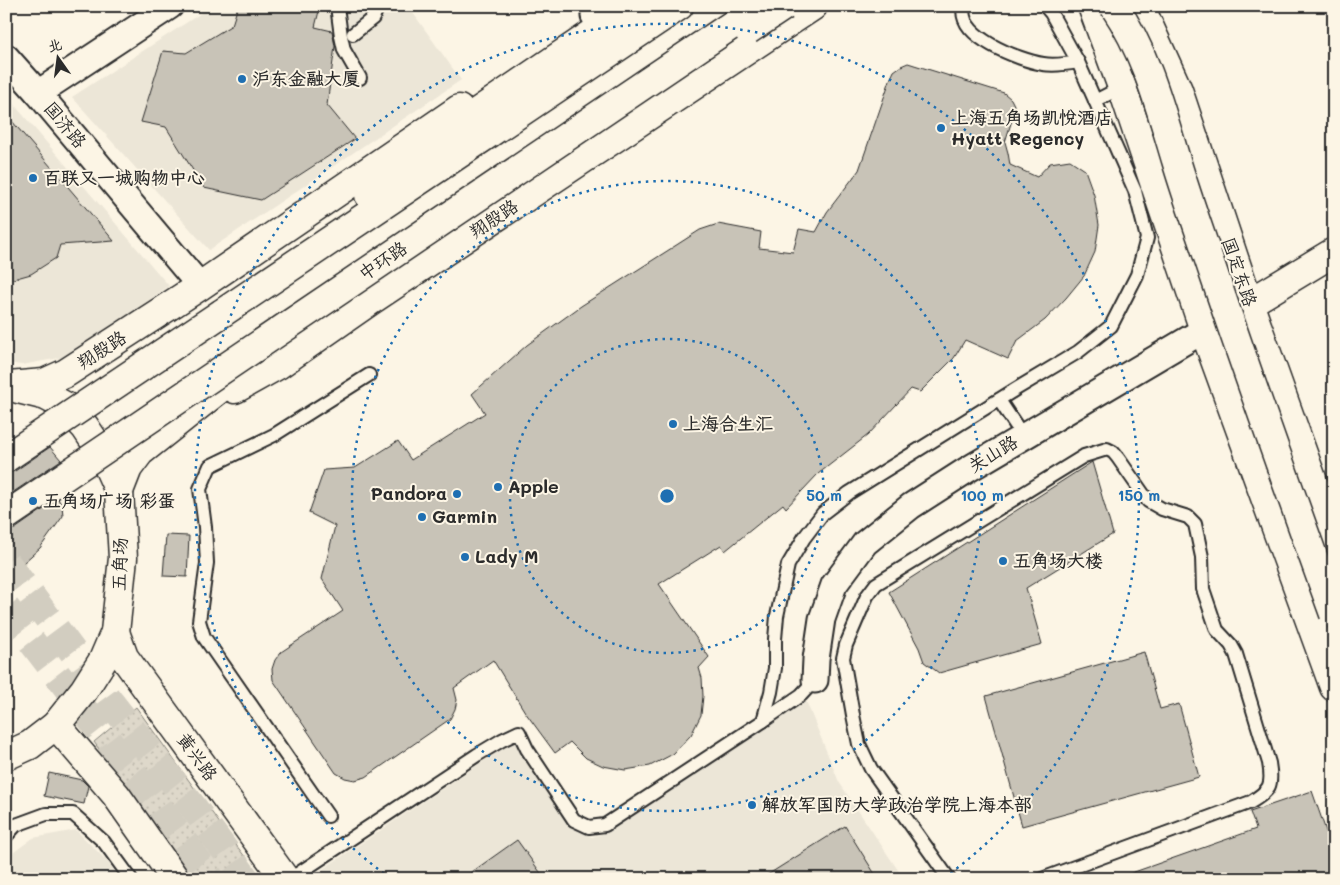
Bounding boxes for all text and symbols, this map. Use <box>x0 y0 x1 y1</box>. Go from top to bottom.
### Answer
north arrow <box>32 32 82 82</box>
text: 北 <box>46 34 64 56</box>
place label: 沪东金融大厦 <box>252 66 360 90</box>
marker: 沪东金融大厦 <box>236 73 248 85</box>
street label: 国济路 <box>39 96 92 153</box>
place label: 上海五角场凯悦酒店 Hyatt Regency <box>951 105 1113 150</box>
marker: 上海五角场凯悦酒店 Hyatt Regency <box>935 122 947 134</box>
place label: 百联又一城购物中心 <box>43 165 205 189</box>
marker: 百联又一城购物中心 <box>27 172 39 184</box>
street label: 翔殷路 <box>464 193 523 243</box>
street label: 国定东路 <box>1217 234 1263 310</box>
street label: 中环路 <box>353 235 412 285</box>
street label: 翔殷路 <box>72 324 131 374</box>
place label: 上海合生汇 <box>683 411 773 435</box>
marker: 上海合生汇 <box>667 418 679 430</box>
street label: 关山路 <box>963 429 1022 477</box>
place label: Apple <box>508 474 559 498</box>
place label: Pandora <box>371 481 447 505</box>
marker: Apple <box>492 481 504 493</box>
text: 50 m <box>806 485 842 505</box>
text: 100 m <box>960 485 1004 505</box>
text: 150 m <box>1118 485 1160 505</box>
centre of rings <box>658 487 676 505</box>
place label: 五角场广场 彩蛋 <box>43 488 175 512</box>
marker: Pandora <box>451 488 463 500</box>
marker: 五角场广场 彩蛋 <box>27 495 39 507</box>
place label: Garmin <box>432 504 497 528</box>
marker: Garmin <box>416 511 428 523</box>
street label: 五角场 <box>106 537 132 591</box>
place label: Lady M <box>475 544 539 568</box>
place label: 五角场大楼 <box>1013 548 1103 572</box>
marker: Lady M <box>459 551 471 563</box>
marker: 五角场大楼 <box>997 555 1009 567</box>
street label: 黄兴路 <box>172 728 223 785</box>
place label: 解放军国防大学政治学院上海本部 <box>762 792 1032 816</box>
marker: 解放军国防大学政治学院上海本部 <box>746 799 758 811</box>

